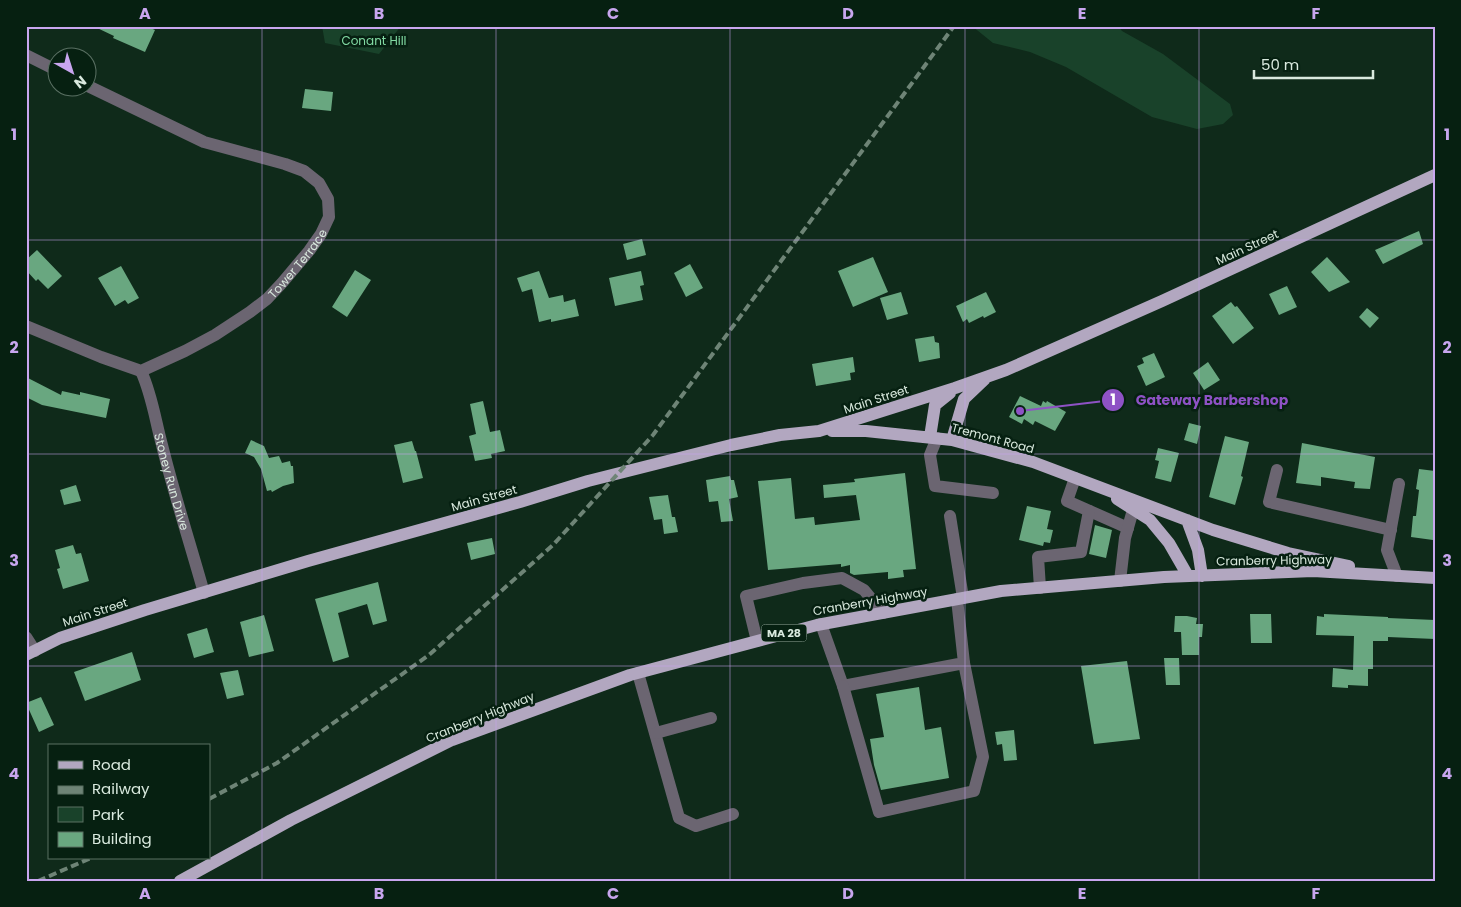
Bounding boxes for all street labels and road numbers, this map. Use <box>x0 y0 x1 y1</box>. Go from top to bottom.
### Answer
street label: Main Street <box>1213 225 1281 269</box>
street label: Tower Terrace <box>264 226 331 302</box>
street label: Main Street <box>841 380 911 418</box>
street label: Tremont Road <box>950 419 1036 457</box>
street label: Stoney Run Drive <box>151 431 194 532</box>
street label: Main Street <box>449 481 519 515</box>
street label: Cranberry Highway <box>1216 550 1332 570</box>
street label: Cranberry Highway <box>812 583 929 619</box>
street label: Main Street <box>60 593 130 631</box>
road number: MA 28 <box>762 624 806 641</box>
street label: Cranberry Highway <box>423 687 537 747</box>

